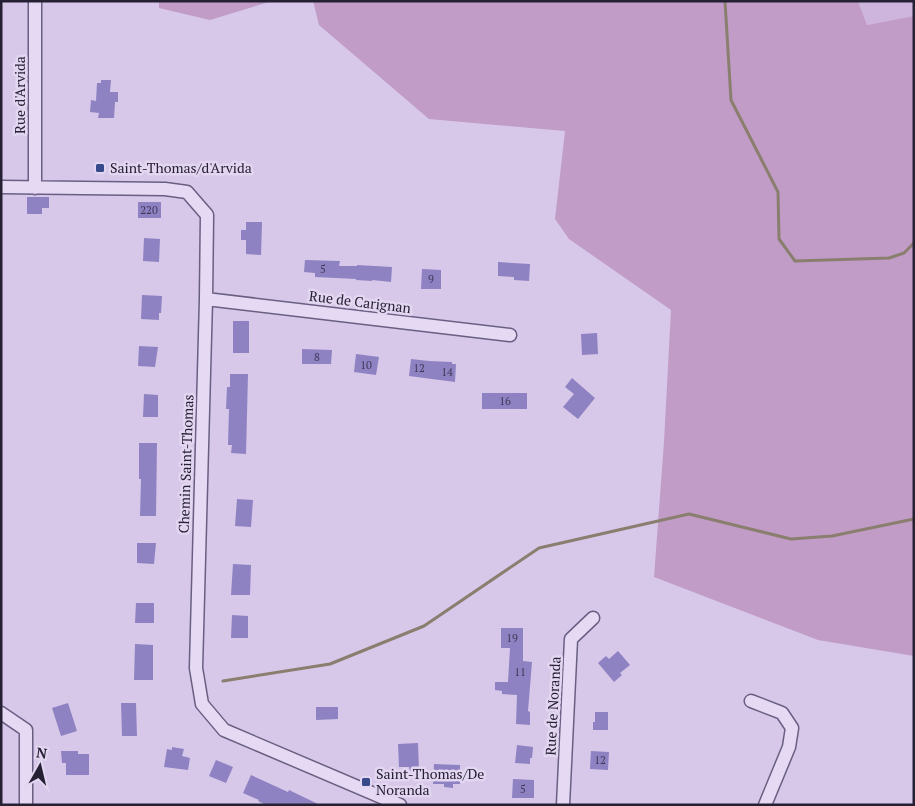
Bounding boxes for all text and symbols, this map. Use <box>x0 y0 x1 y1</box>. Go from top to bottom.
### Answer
street label: Rue d'Arvida <box>10 56 29 134</box>
place label: Saint-Thomas/d'Arvida <box>110 158 252 177</box>
marker: Saint-Thomas/d'Arvida <box>94 162 106 174</box>
house number: 220 <box>140 203 158 217</box>
house number: 5 <box>320 262 326 276</box>
house number: 9 <box>428 272 434 286</box>
street label: Rue de Carignan <box>308 286 413 317</box>
house number: 8 <box>314 350 320 364</box>
house number: 10 <box>360 358 372 372</box>
house number: 12 <box>413 361 425 375</box>
house number: 14 <box>441 365 453 379</box>
street label: Chemin Saint-Thomas <box>174 394 197 534</box>
house number: 16 <box>499 394 511 408</box>
house number: 19 <box>506 631 518 645</box>
street label: Rue de Noranda <box>540 656 565 756</box>
house number: 11 <box>514 665 526 679</box>
north arrow <box>15 741 65 791</box>
text: N <box>35 742 49 763</box>
house number: 12 <box>594 753 606 767</box>
place label: Saint-Thomas/De Noranda <box>376 764 484 799</box>
marker: Saint-Thomas/De Noranda <box>360 776 372 788</box>
house number: 5 <box>520 782 526 796</box>

